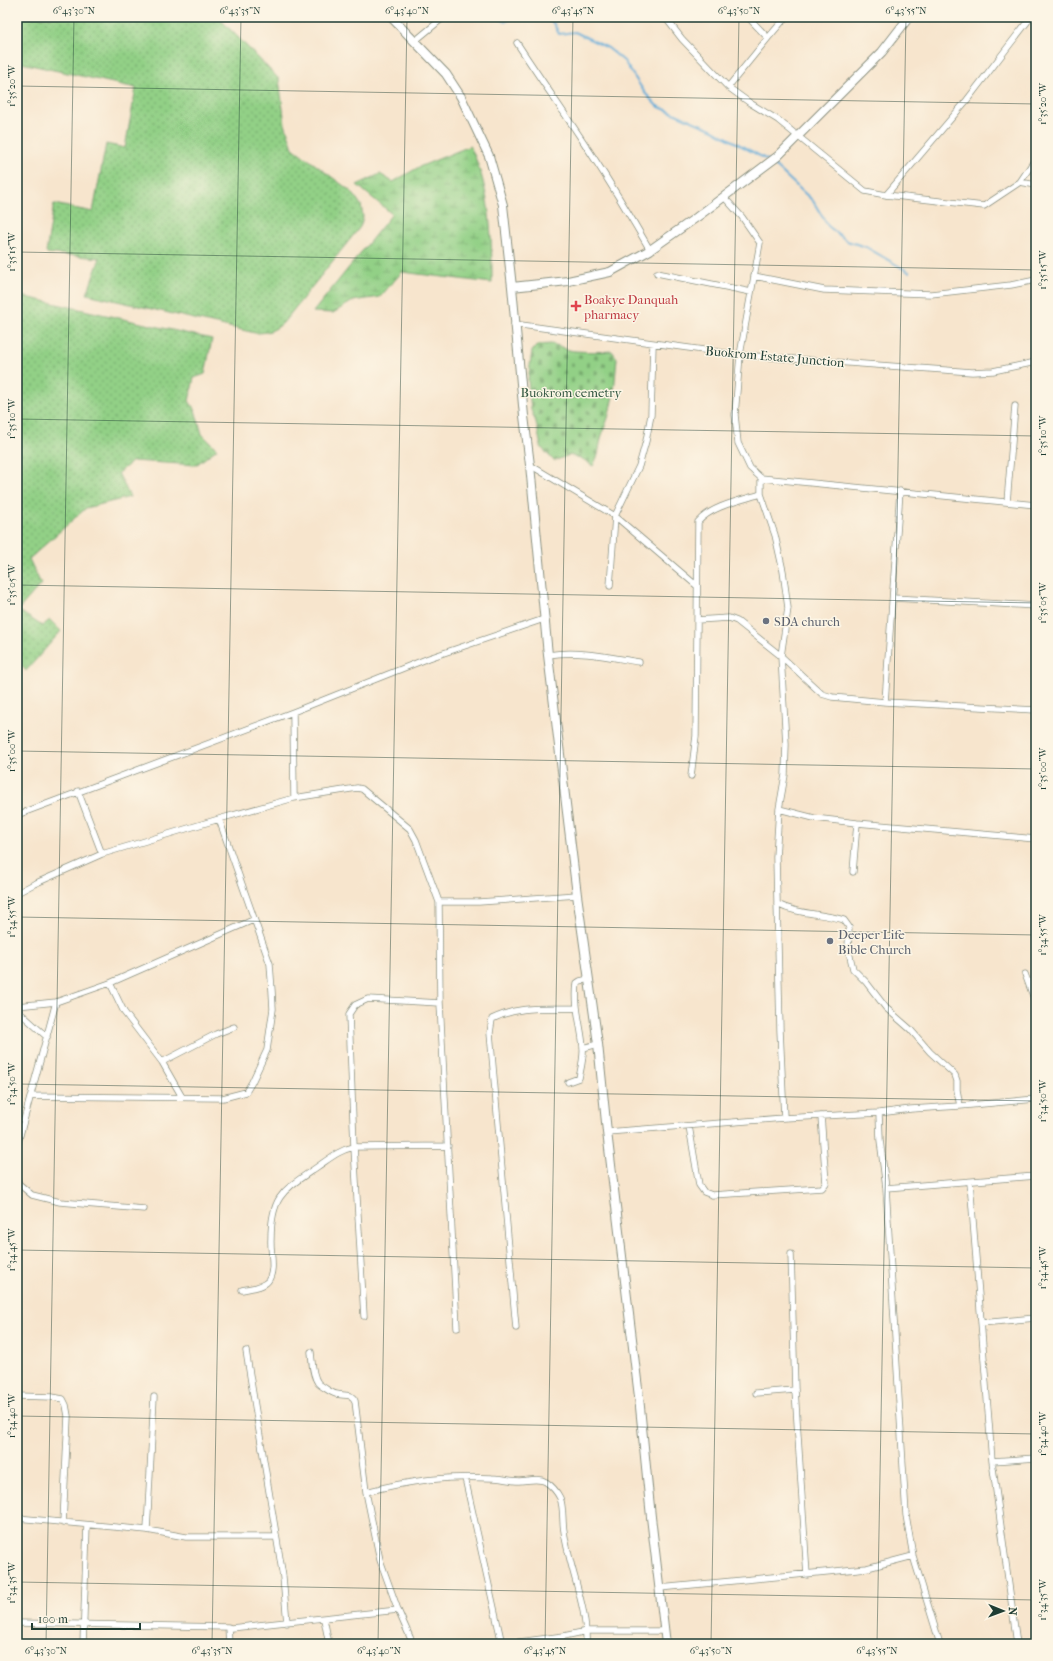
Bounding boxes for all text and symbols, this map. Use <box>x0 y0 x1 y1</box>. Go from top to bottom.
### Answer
text: 6°43'30"N <box>53 5 96 17</box>
text: 6°43'35"N <box>219 5 261 17</box>
text: 6°43'40"N <box>385 5 429 17</box>
text: 6°43'45"N <box>552 5 595 17</box>
text: 6°43'50"N <box>718 5 761 17</box>
text: 6°43'55"N <box>885 5 927 17</box>
text: 1°35'20"W <box>6 64 18 107</box>
text: 1°35'20"W <box>1037 82 1049 125</box>
text: 1°35'15"W <box>6 231 18 272</box>
text: 1°35'15"W <box>1037 249 1049 290</box>
place label: Boakye Danquah pharmacy <box>583 292 679 322</box>
marker: Boakye Danquah pharmacy <box>571 301 581 311</box>
street label: Buokrom Estate Junction <box>705 343 846 370</box>
park label: Buokrom cemetry <box>520 385 623 400</box>
text: 1°35'10"W <box>6 398 18 439</box>
text: 1°35'10"W <box>1037 415 1049 456</box>
text: 1°35'05"W <box>6 563 18 606</box>
text: 1°35'05"W <box>1037 581 1049 624</box>
place label: SDA church <box>774 614 841 629</box>
marker: SDA church <box>761 616 771 626</box>
text: 1°35'00"W <box>6 729 18 772</box>
text: 1°35'00"W <box>1037 747 1049 790</box>
text: 1°34'55"W <box>6 895 18 938</box>
text: 1°34'55"W <box>1037 913 1049 956</box>
place label: Deeper Life Bible Church <box>838 927 912 957</box>
marker: Deeper Life Bible Church <box>825 936 835 946</box>
text: 1°34'50"W <box>6 1061 18 1105</box>
text: 1°34'50"W <box>1037 1078 1049 1122</box>
text: 1°34'45"W <box>6 1227 18 1272</box>
text: 1°34'45"W <box>1037 1245 1049 1290</box>
text: 1°34'40"W <box>6 1393 18 1438</box>
text: 1°34'40"W <box>1037 1411 1049 1456</box>
text: 1°34'35"W <box>6 1561 18 1604</box>
text: 1°34'35"W <box>1037 1578 1049 1621</box>
north arrow <box>983 1591 1023 1631</box>
scale bar <box>32 1605 140 1631</box>
text: N <box>1006 1607 1019 1616</box>
text: 100 m <box>38 1612 68 1626</box>
text: 6°43'30"N <box>25 1645 68 1657</box>
text: 6°43'35"N <box>191 1645 233 1657</box>
text: 6°43'40"N <box>357 1645 401 1657</box>
text: 6°43'45"N <box>524 1645 567 1657</box>
text: 6°43'50"N <box>690 1645 733 1657</box>
text: 6°43'55"N <box>856 1645 898 1657</box>

